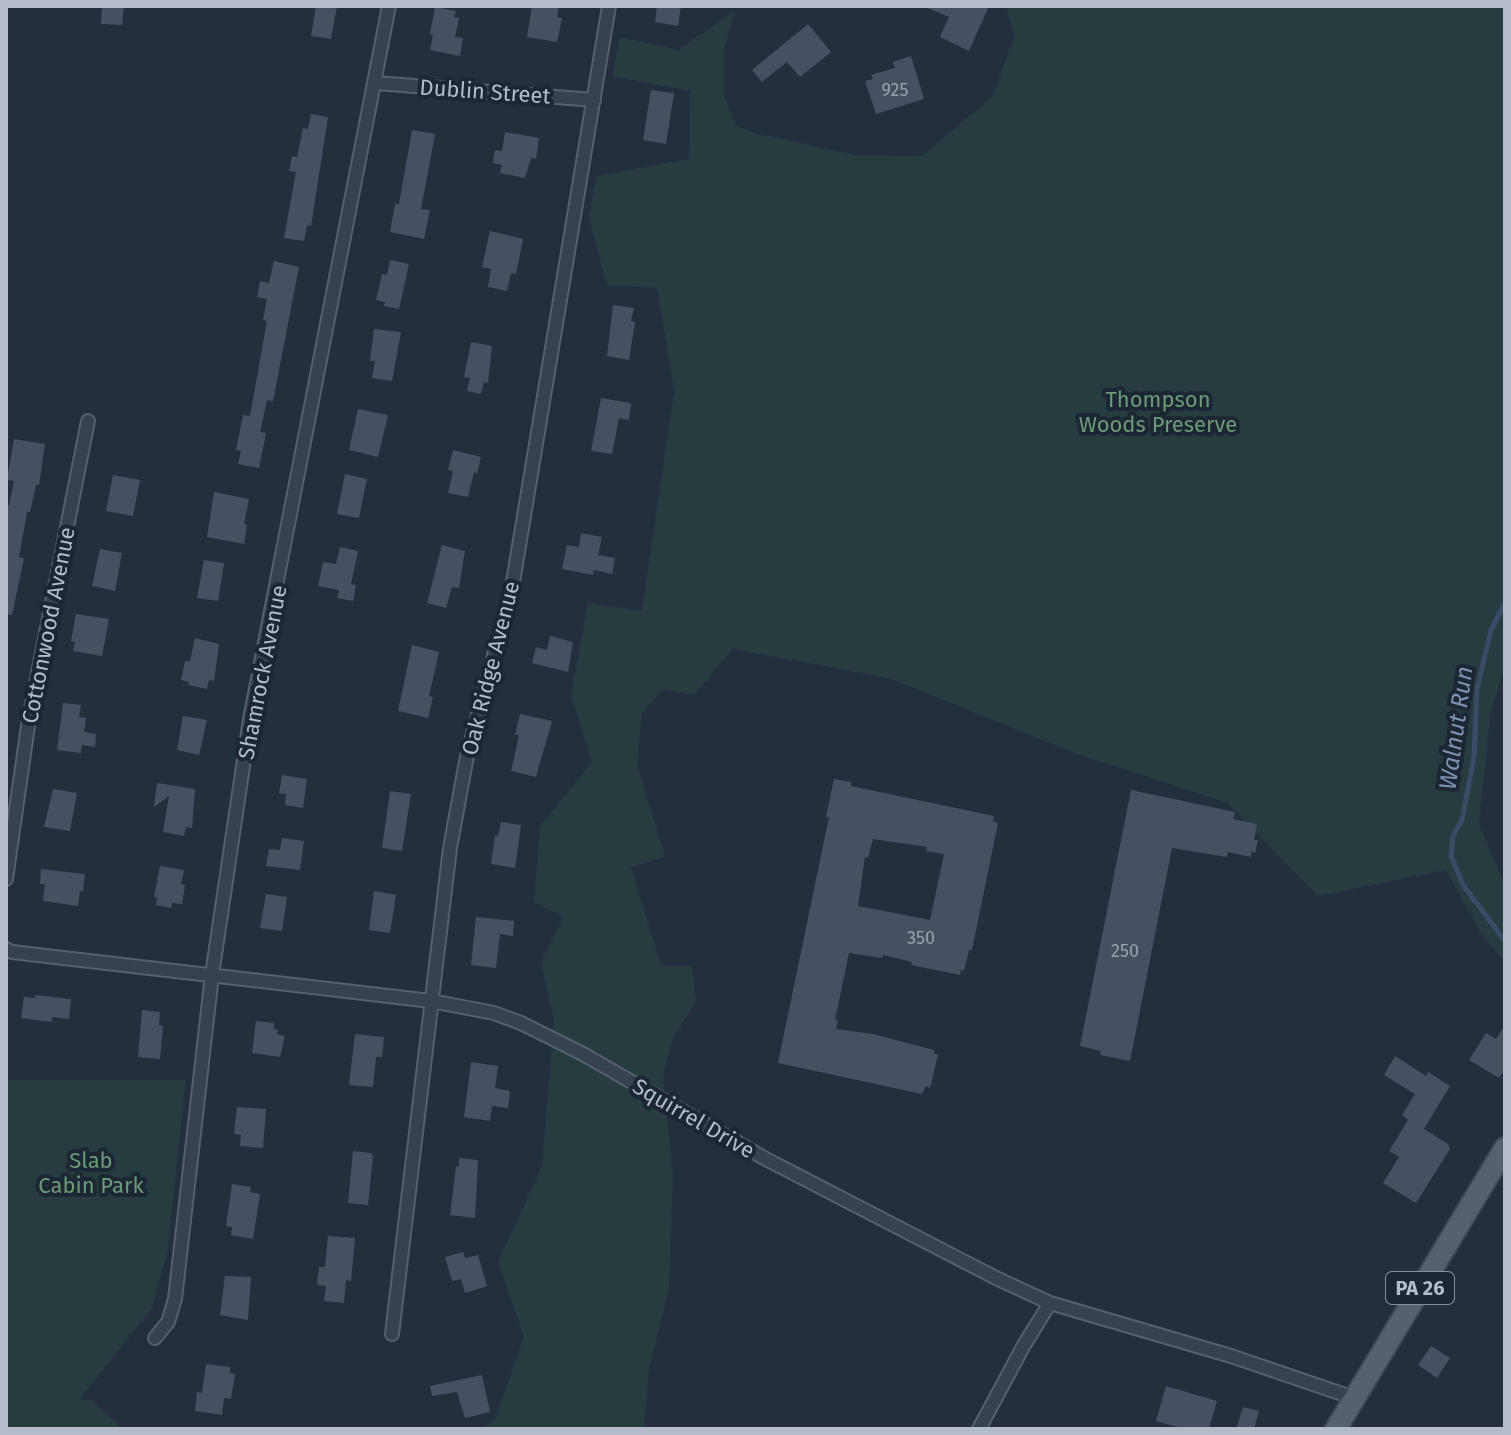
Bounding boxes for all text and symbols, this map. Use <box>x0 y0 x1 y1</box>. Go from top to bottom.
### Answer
street label: Dublin Street <box>419 73 551 110</box>
house number: 925 <box>882 79 908 101</box>
park label: Thompson Woods Preserve <box>1079 386 1237 438</box>
street label: Cottonwood Avenue <box>16 525 81 726</box>
street label: Oak Ridge Avenue <box>456 578 525 758</box>
street label: Shamrock Avenue <box>232 583 293 762</box>
water label: Walnut Run <box>1433 664 1479 792</box>
house number: 350 <box>907 927 935 949</box>
house number: 250 <box>1111 940 1139 962</box>
street label: Squirrel Drive <box>628 1073 760 1164</box>
park label: Slab Cabin Park <box>38 1147 144 1199</box>
road number: PA 26 <box>1386 1272 1454 1304</box>

